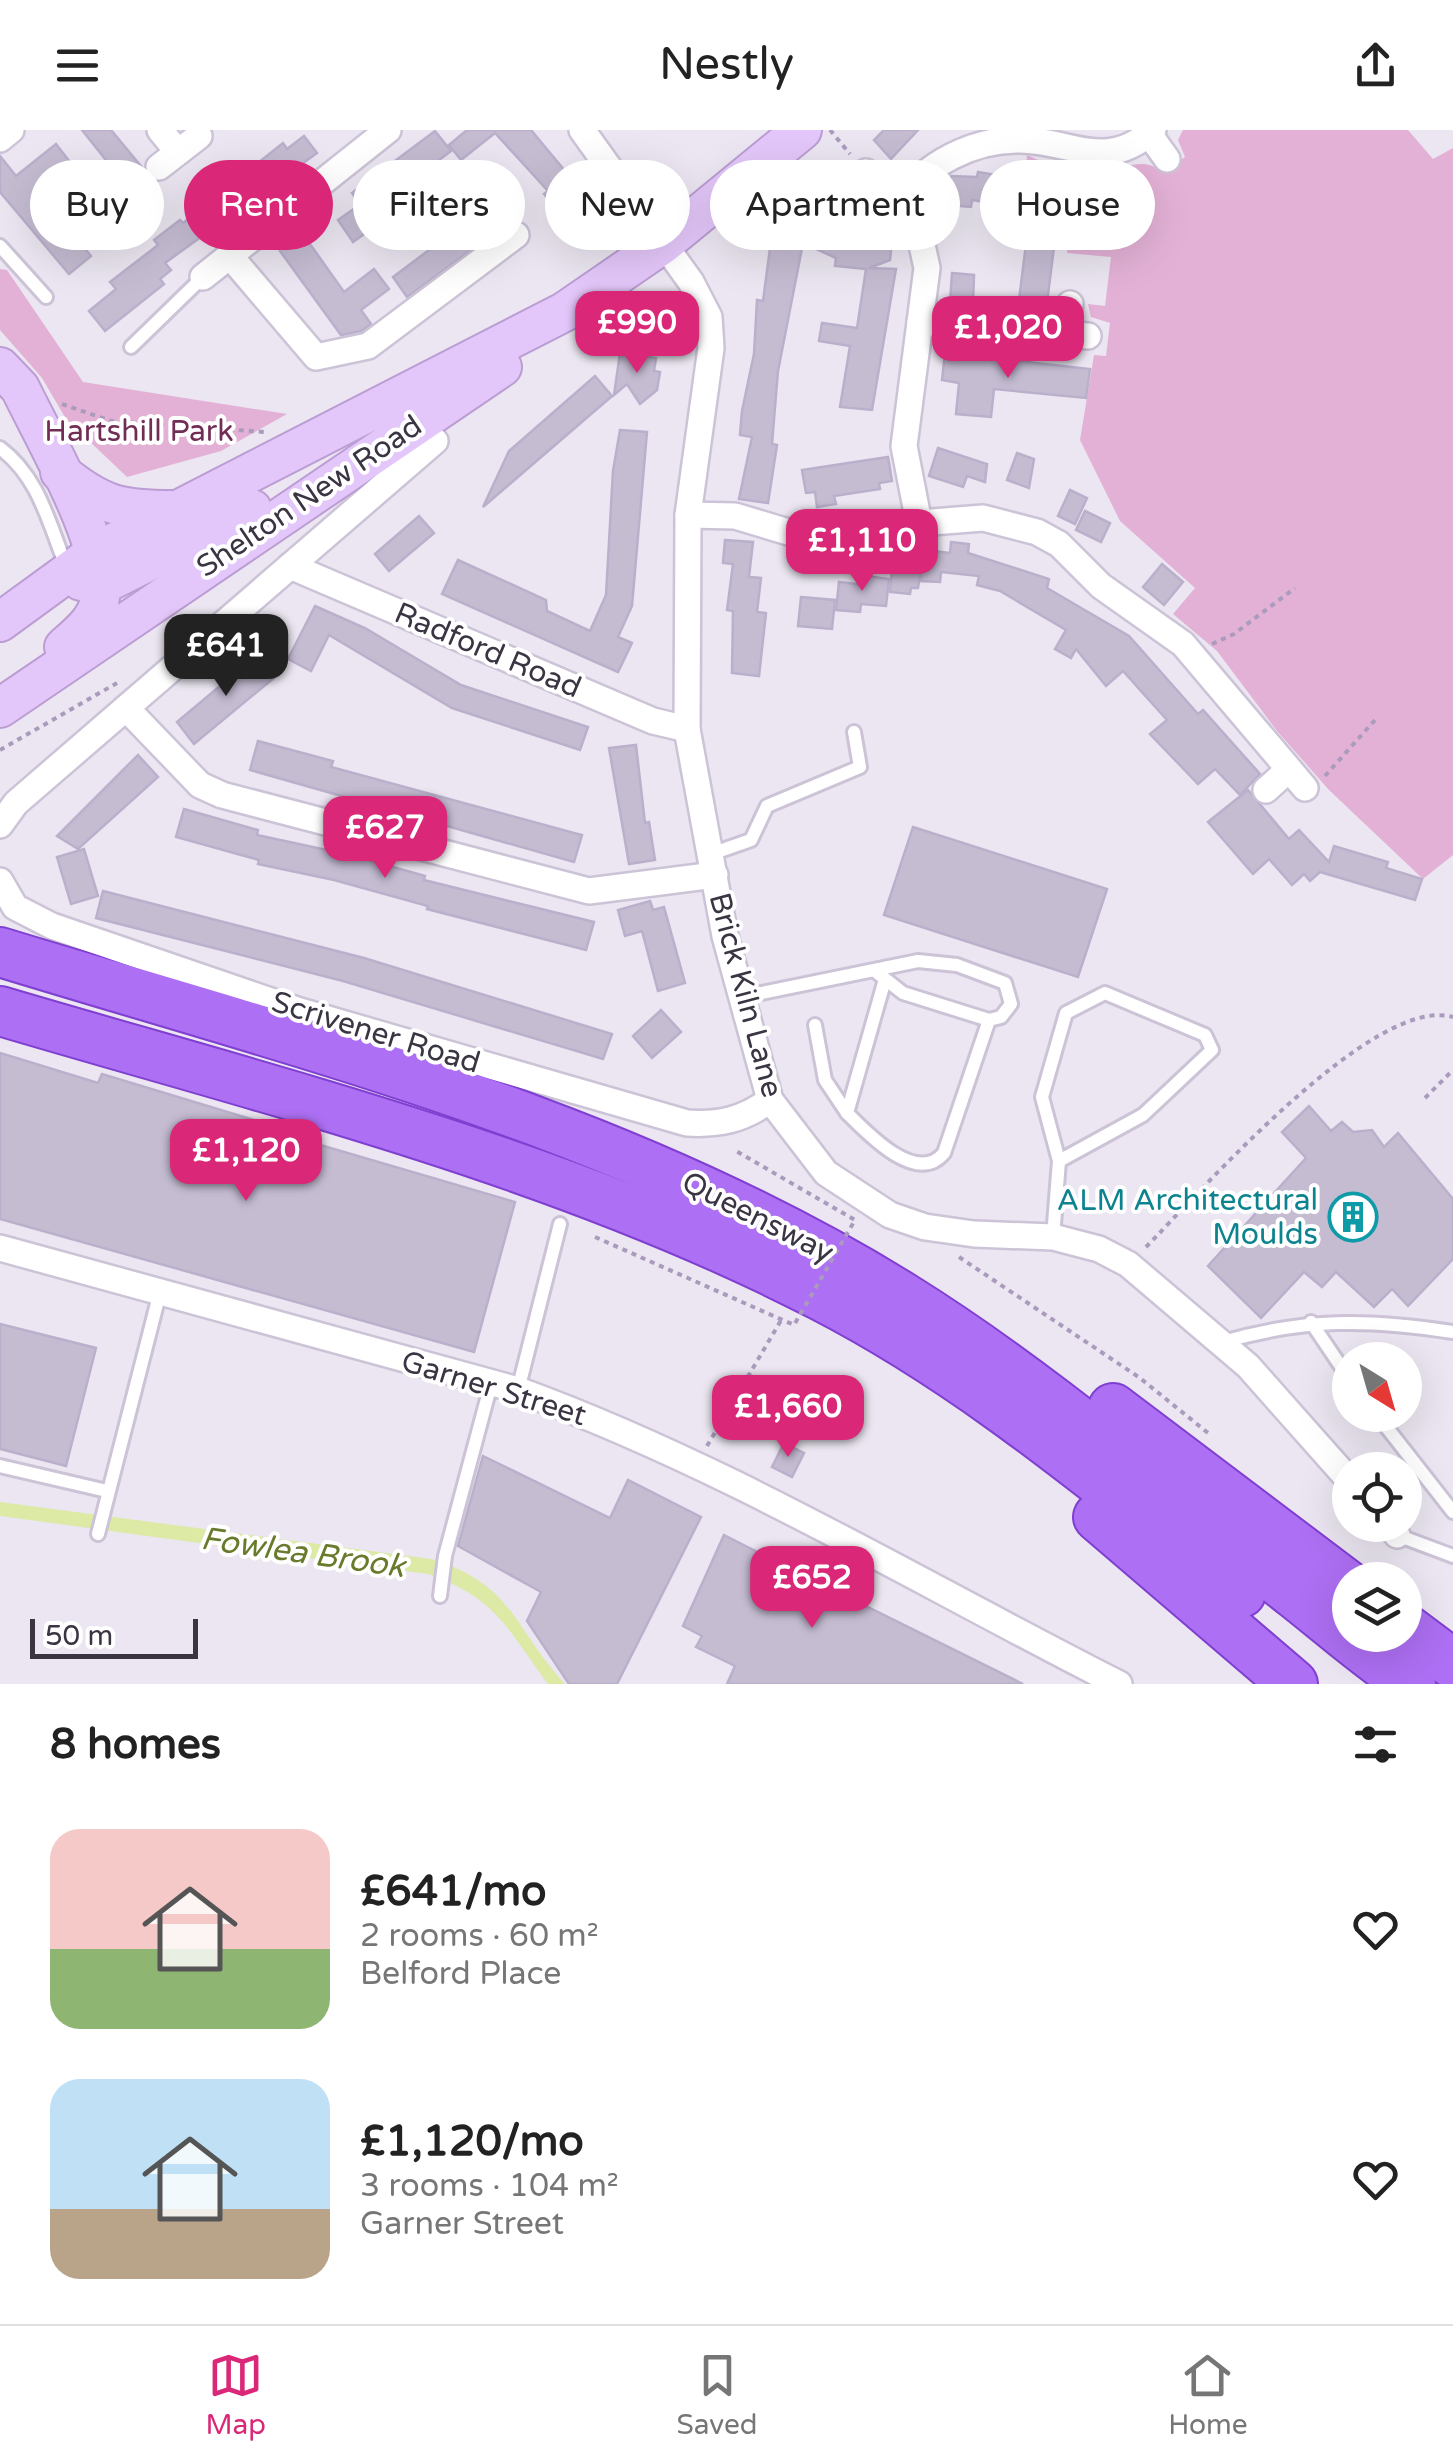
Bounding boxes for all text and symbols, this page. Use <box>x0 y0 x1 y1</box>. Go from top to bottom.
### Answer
icon: menu <box>50 38 105 93</box>
text: Nestly <box>659 38 794 92</box>
icon: share <box>1348 38 1403 93</box>
chip: Buy <box>30 160 164 250</box>
chip: Rent <box>184 160 333 250</box>
chip: Filters <box>353 160 525 250</box>
chip: New <box>545 160 690 250</box>
chip: Apartment <box>710 160 960 250</box>
chip: House <box>980 160 1155 250</box>
pin: £990 <box>578 291 696 376</box>
pin: £1,020 <box>927 296 1089 381</box>
text: £990 <box>597 304 677 342</box>
text: £1,020 <box>954 309 1062 347</box>
street label: Shelton New Road <box>190 407 429 586</box>
park label: Hartshill Park <box>44 413 234 450</box>
pin: £1,110 <box>781 509 943 594</box>
text: £1,110 <box>808 522 916 560</box>
street label: Radford Road <box>389 595 587 706</box>
pin: £641 <box>167 614 285 699</box>
text: £641 <box>186 627 266 665</box>
pin: £627 <box>326 796 444 881</box>
text: £627 <box>345 809 425 847</box>
street label: Brick Kiln Lane <box>700 889 791 1101</box>
street label: Scrivener Road <box>267 983 485 1082</box>
pin: £1,120 <box>165 1119 327 1204</box>
text: £1,120 <box>192 1132 300 1170</box>
street label: Queensway <box>676 1163 840 1271</box>
place label: ALM Architectural Moulds <box>1057 1182 1318 1253</box>
building icon: ALM Architectural Moulds <box>1327 1191 1379 1243</box>
north arrow <box>1332 1342 1422 1432</box>
map controls <box>1332 1342 1422 1652</box>
street label: Garner Street <box>397 1343 591 1434</box>
pin: £1,660 <box>707 1375 869 1460</box>
text: £1,660 <box>734 1388 842 1426</box>
button: locate <box>1332 1452 1422 1542</box>
water label: Fowlea Brook <box>199 1520 410 1586</box>
pin: £652 <box>753 1546 871 1631</box>
text: £652 <box>772 1559 852 1597</box>
button: layers <box>1332 1562 1422 1652</box>
scale bar <box>30 1614 198 1658</box>
text: 50 m <box>45 1619 113 1653</box>
icon: filters <box>1348 1717 1403 1772</box>
text: 8 homes <box>50 1719 221 1770</box>
text: £641/mo <box>360 1866 547 1917</box>
icon: home <box>130 1869 250 1989</box>
icon: heart <box>1348 1902 1403 1957</box>
text: 2 rooms · 60 m² <box>360 1917 599 1955</box>
text: Belford Place <box>360 1955 561 1993</box>
text: £1,120/mo <box>360 2116 584 2167</box>
icon: home <box>130 2119 250 2239</box>
icon: heart <box>1348 2152 1403 2207</box>
text: 3 rooms · 104 m² <box>360 2167 619 2205</box>
text: Garner Street <box>360 2205 564 2243</box>
tab: Map <box>205 2348 266 2442</box>
tab: Saved <box>677 2348 758 2442</box>
tab: Home <box>1168 2348 1248 2442</box>

